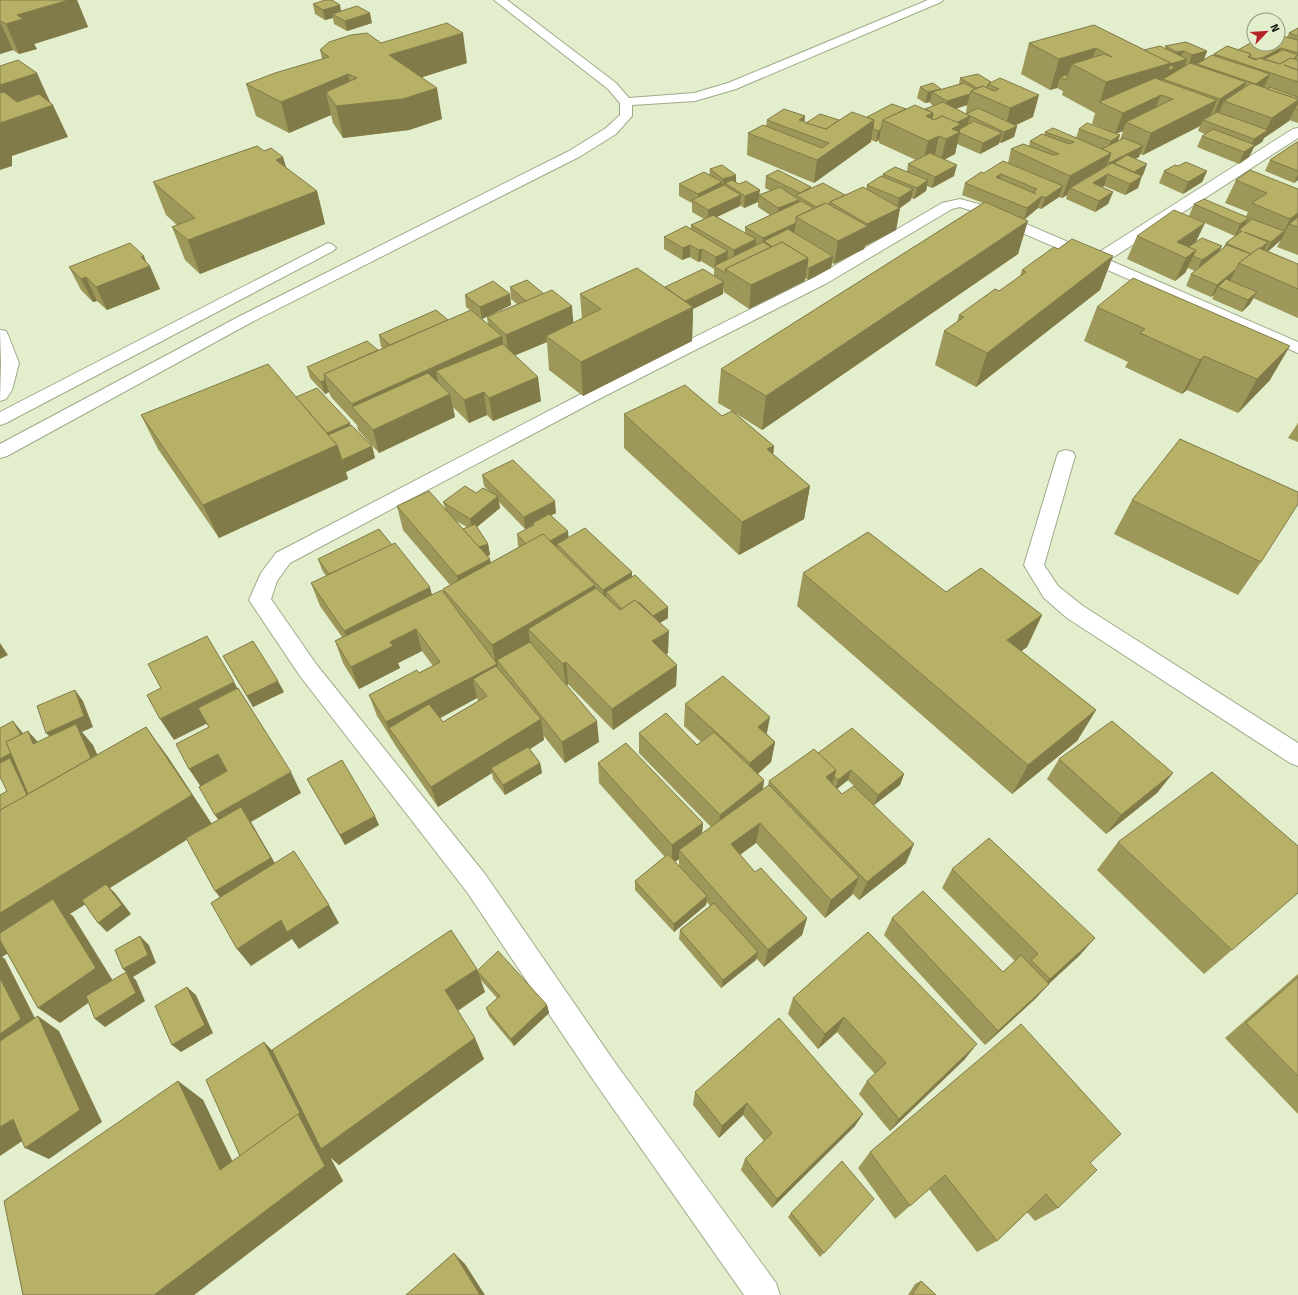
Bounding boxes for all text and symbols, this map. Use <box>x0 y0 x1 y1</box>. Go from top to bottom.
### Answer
north arrow <box>1246 12 1286 52</box>
text: N <box>1267 22 1282 34</box>

